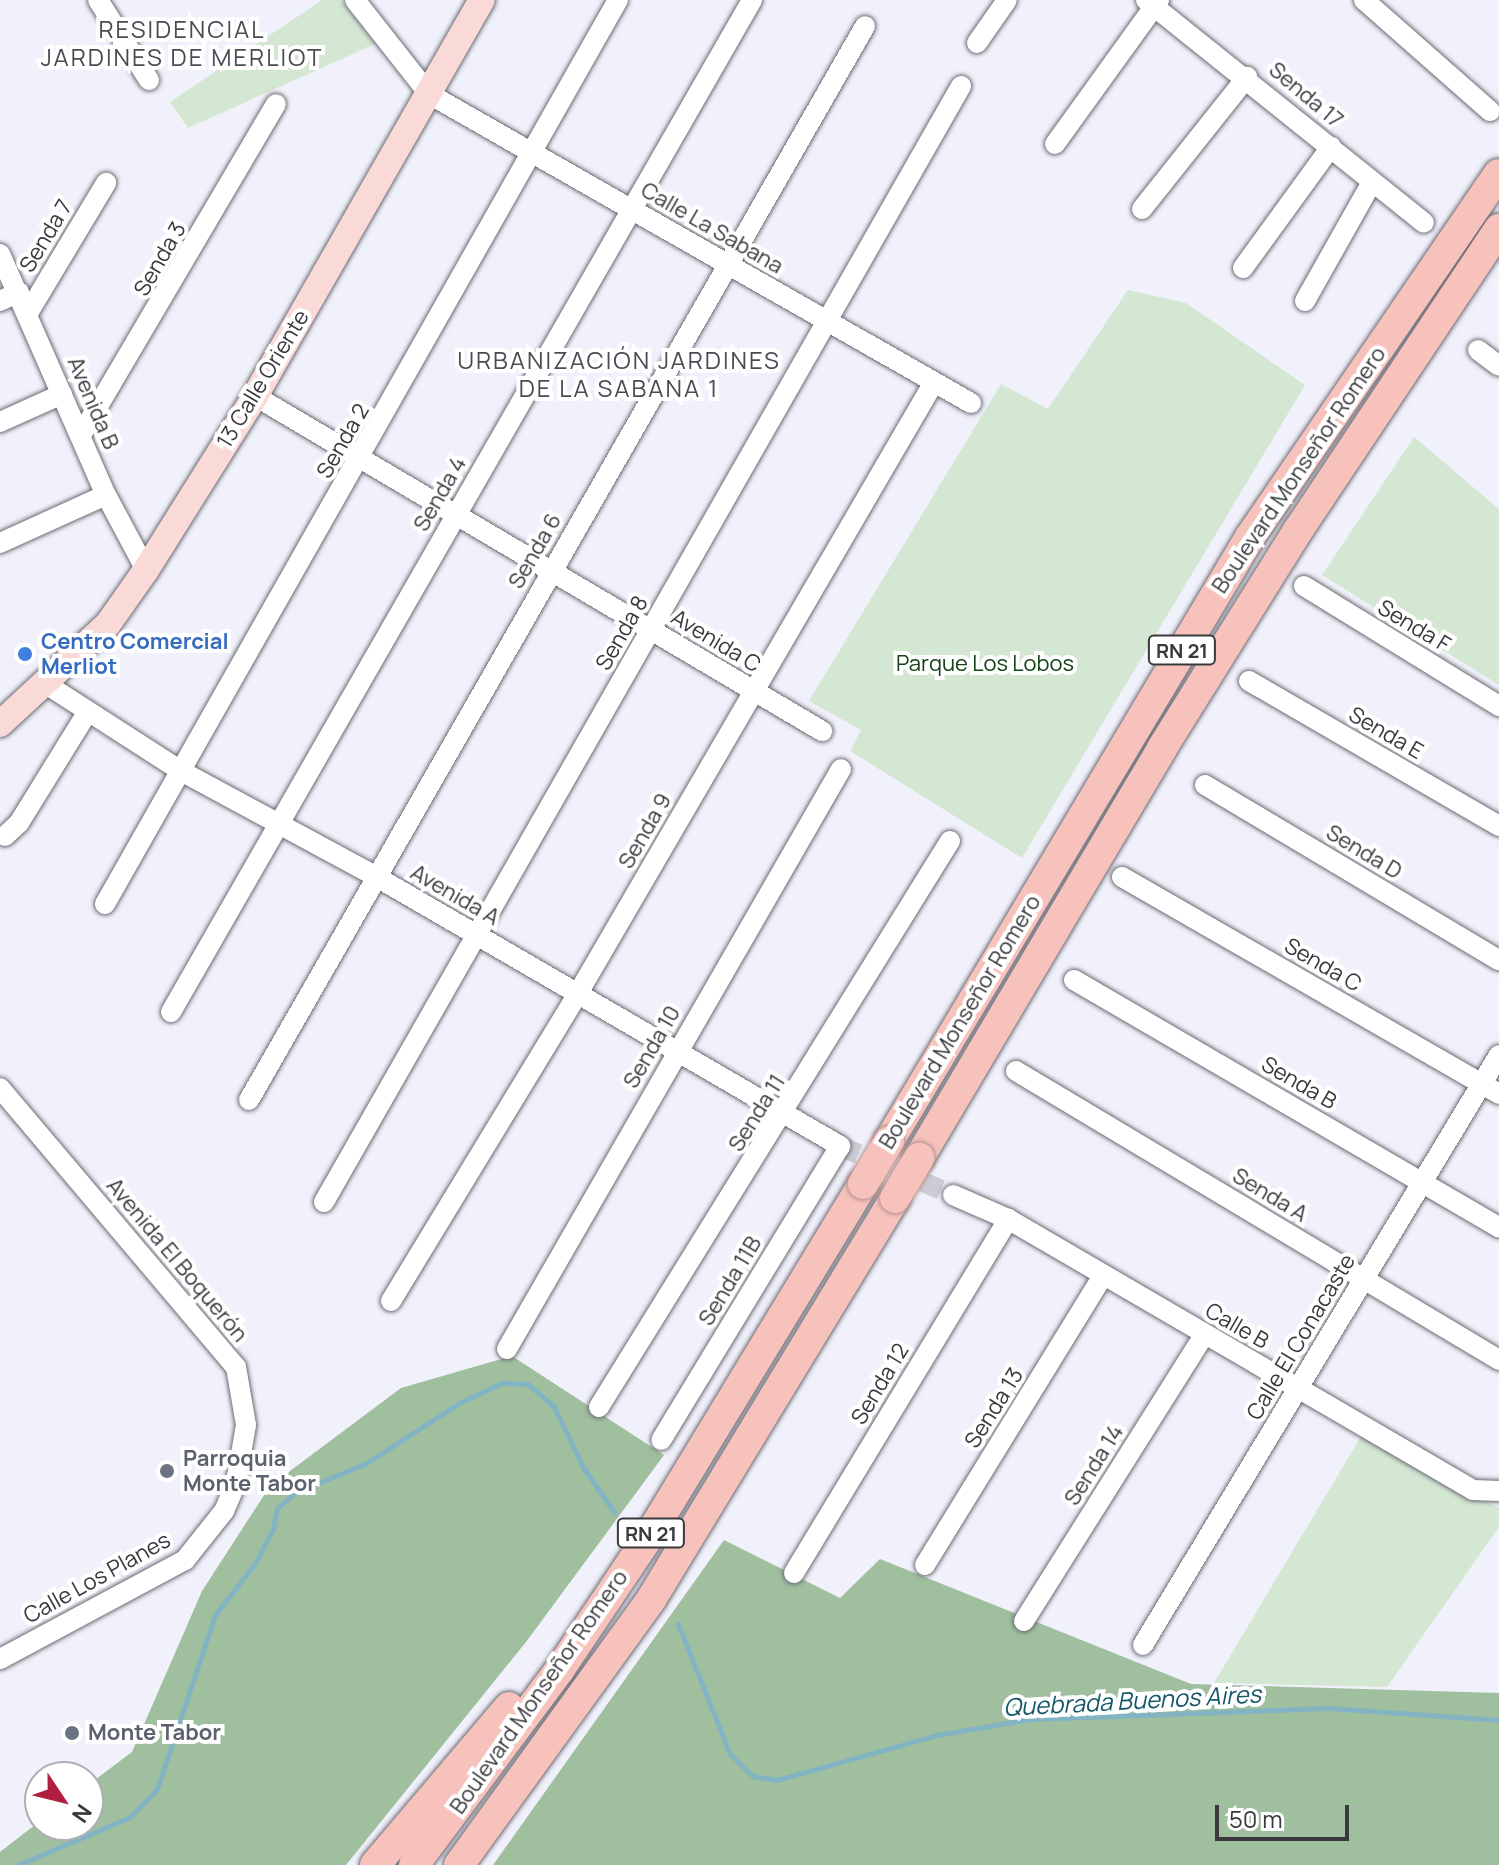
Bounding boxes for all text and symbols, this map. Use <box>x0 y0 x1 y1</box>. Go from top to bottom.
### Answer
district label: RESIDENCIAL JARDINES DE MERLIOT <box>41 15 323 71</box>
street label: Senda 17 <box>1264 56 1348 134</box>
street label: Calle La Sabana <box>636 177 788 279</box>
street label: Senda 7 <box>14 195 78 277</box>
street label: Senda 3 <box>128 217 192 301</box>
street label: 13 Calle Oriente <box>211 305 315 453</box>
street label: Boulevard Monseñor Romero <box>1207 342 1391 598</box>
district label: URBANIZACIÓN JARDINES DE LA SABANA 1 <box>457 346 781 402</box>
street label: Avenida B <box>62 353 124 453</box>
street label: Senda 2 <box>311 399 375 483</box>
street label: Senda 4 <box>408 452 472 536</box>
street label: Senda 6 <box>503 509 567 593</box>
street label: Senda 8 <box>590 591 654 675</box>
street label: Senda F <box>1373 594 1455 658</box>
street label: Avenida C <box>666 604 766 678</box>
place label: Centro Comercial Merliot <box>41 628 229 680</box>
road number: RN 21 <box>1146 634 1218 666</box>
marker: Centro Comercial Merliot <box>16 645 34 663</box>
park label: Parque Los Lobos <box>896 651 1074 677</box>
street label: Senda E <box>1344 701 1428 765</box>
street label: Senda 9 <box>613 789 677 873</box>
street label: Senda D <box>1321 819 1407 885</box>
street label: Avenida A <box>406 859 504 931</box>
street label: Boulevard Monseñor Romero <box>874 890 1046 1154</box>
street label: Senda C <box>1280 932 1366 998</box>
street label: Senda 10 <box>618 1001 686 1093</box>
street label: Senda B <box>1257 1051 1341 1115</box>
street label: Senda 11 <box>723 1070 791 1156</box>
street label: Senda A <box>1228 1162 1312 1228</box>
street label: Avenida El Boquerón <box>101 1173 253 1347</box>
street label: Senda 11B <box>693 1232 767 1330</box>
street label: Calle El Conacaste <box>1241 1249 1361 1425</box>
street label: Calle B <box>1201 1297 1273 1355</box>
street label: Senda 12 <box>846 1339 914 1429</box>
street label: Senda 13 <box>959 1363 1029 1453</box>
street label: Senda 14 <box>1059 1420 1129 1510</box>
place label: Parroquia Monte Tabor <box>183 1445 316 1496</box>
marker: Parroquia Monte Tabor <box>158 1462 176 1480</box>
road number: RN 21 <box>615 1517 687 1549</box>
street label: Calle Los Planes <box>19 1527 175 1629</box>
street label: Boulevard Monseñor Romero <box>445 1565 633 1819</box>
water label: Quebrada Buenos Aires <box>1002 1679 1262 1721</box>
place label: Monte Tabor <box>88 1720 221 1746</box>
marker: Monte Tabor <box>63 1724 81 1742</box>
north arrow <box>24 1761 104 1841</box>
scale bar <box>1219 1789 1353 1839</box>
text: N <box>65 1799 99 1829</box>
text: 50 m <box>1229 1802 1283 1835</box>

